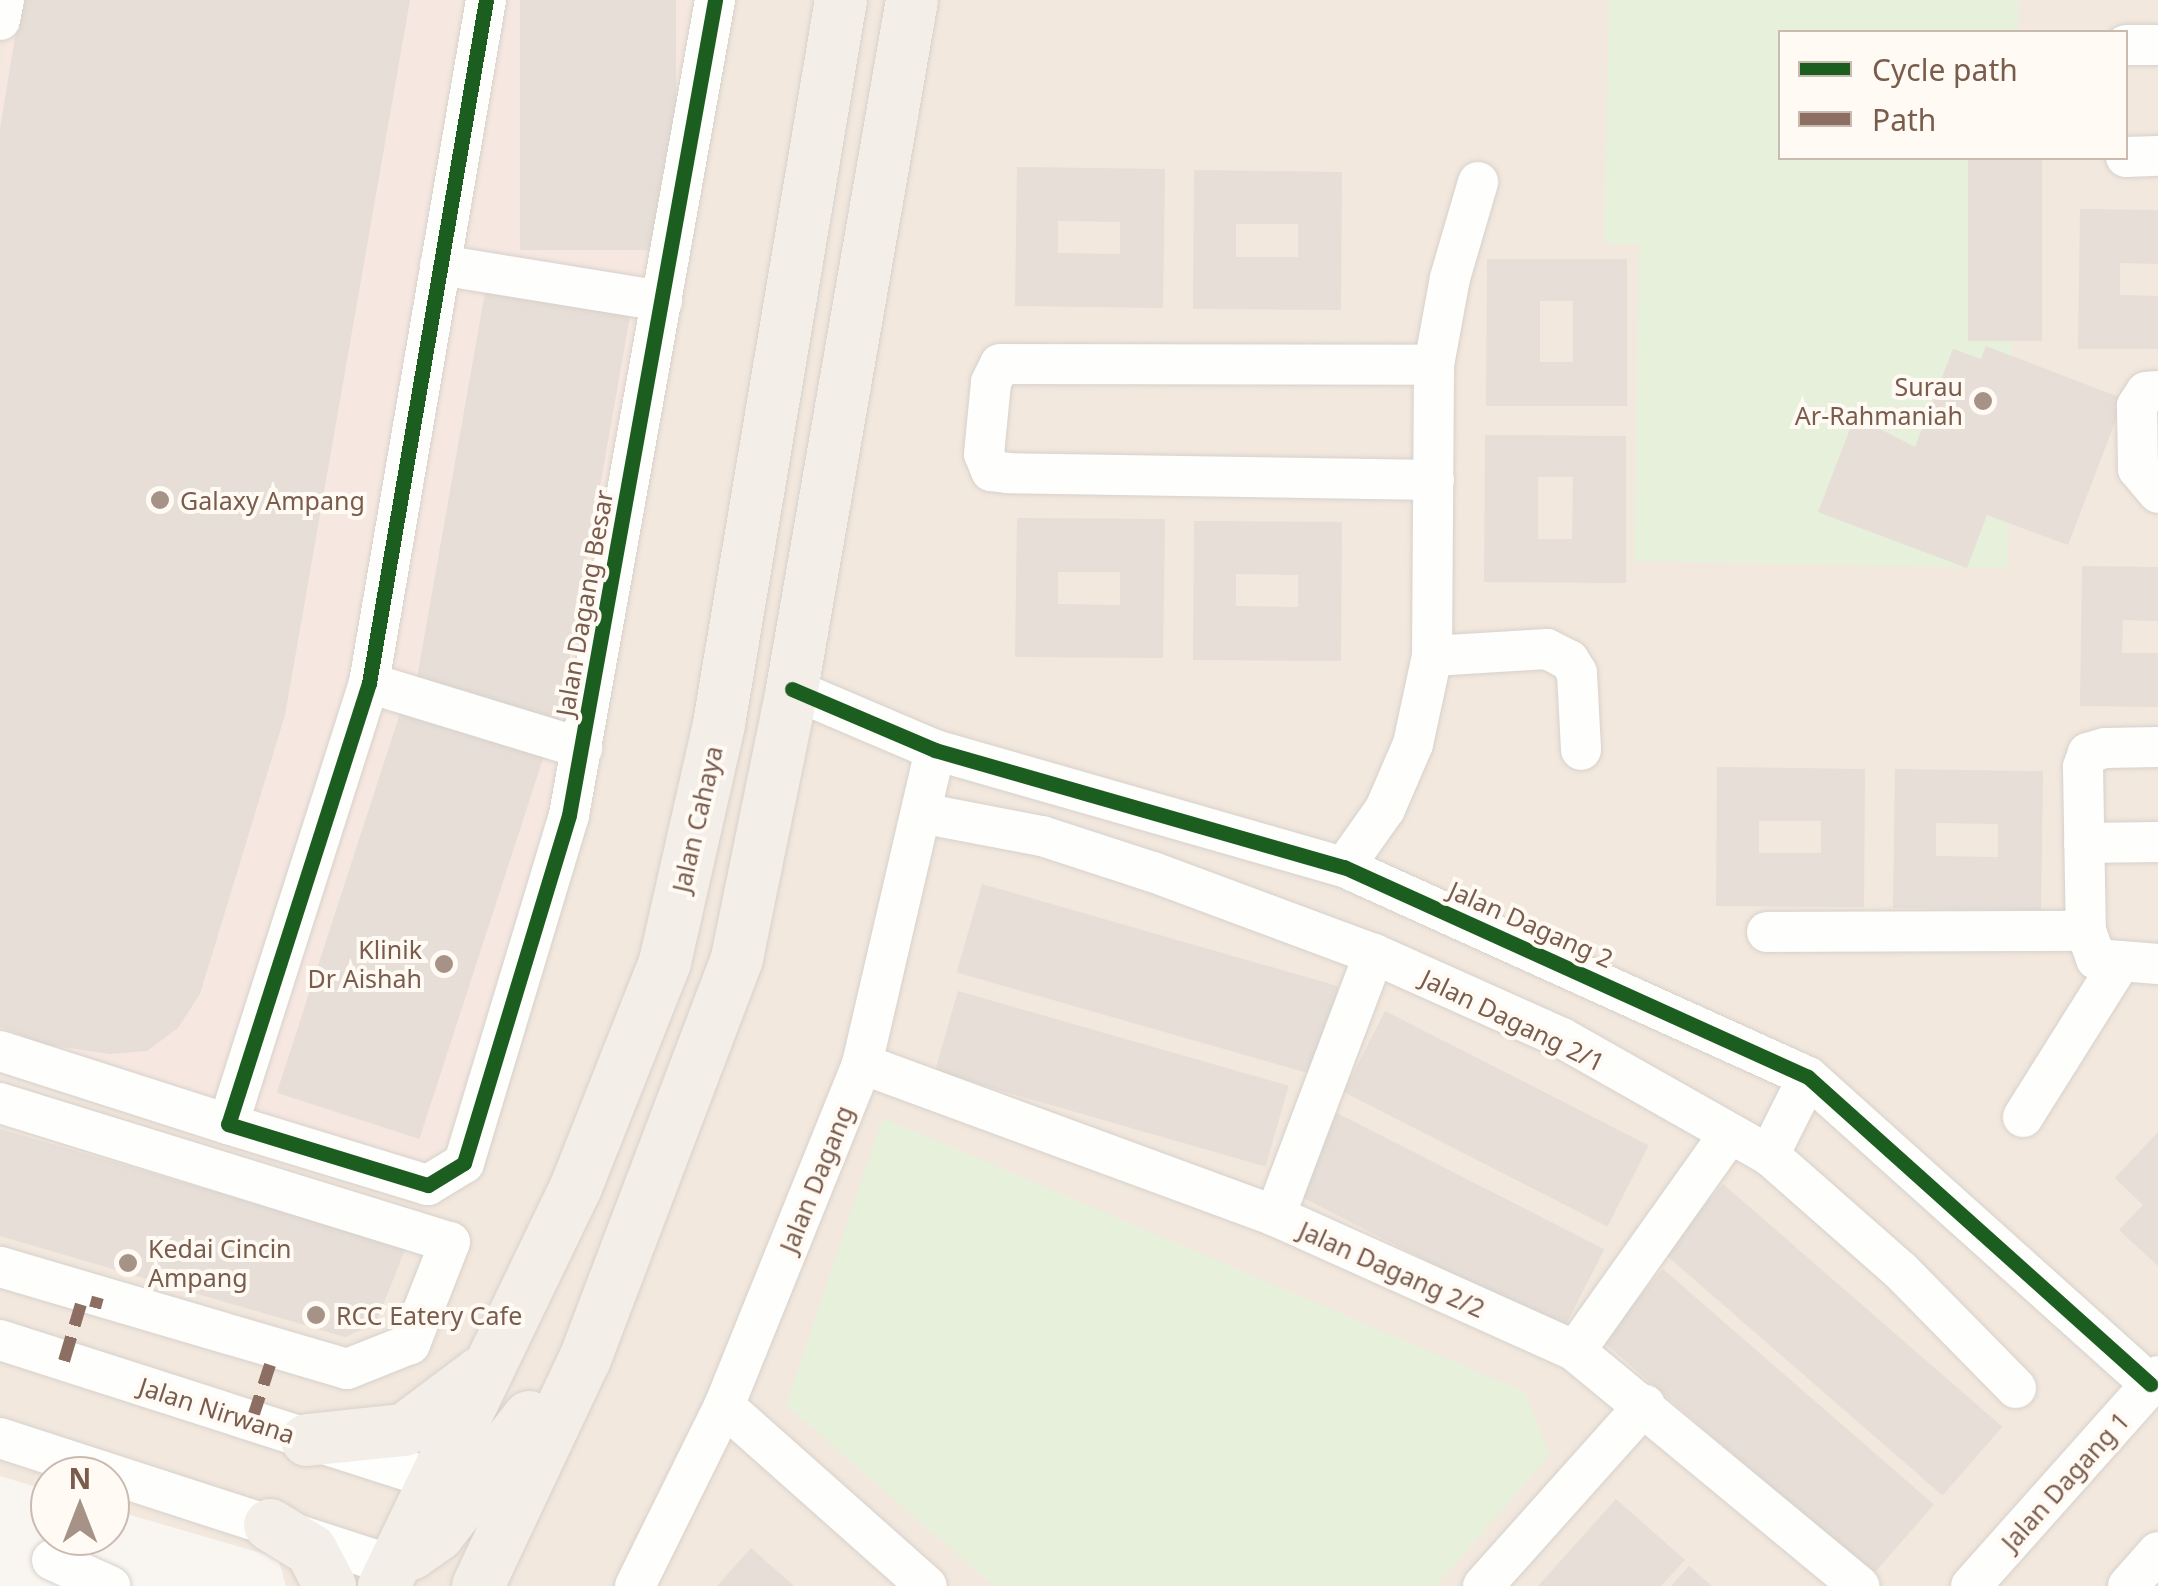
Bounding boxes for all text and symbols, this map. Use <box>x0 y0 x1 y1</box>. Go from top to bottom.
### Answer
legend <box>1778 30 2128 160</box>
text: Cycle path <box>1872 49 2018 90</box>
text: Path <box>1872 99 1936 140</box>
place label: Surau Ar-Rahmaniah <box>1795 372 1963 431</box>
marker: Surau Ar-Rahmaniah <box>1972 390 1994 412</box>
place label: Galaxy Ampang <box>180 485 365 515</box>
street label: Jalan Dagang Besar <box>549 488 619 718</box>
marker: Galaxy Ampang <box>149 489 171 511</box>
street label: Jalan Cahaya <box>666 743 728 895</box>
street label: Jalan Dagang 2 <box>1444 874 1618 974</box>
place label: Klinik Dr Aishah <box>308 935 422 994</box>
marker: Klinik Dr Aishah <box>431 951 457 977</box>
street label: Jalan Dagang 2/1 <box>1416 963 1610 1077</box>
street label: Jalan Dagang <box>773 1101 859 1257</box>
street label: Jalan Dagang 2/2 <box>1294 1215 1490 1323</box>
place label: Kedai Cincin Ampang <box>148 1234 292 1293</box>
marker: Kedai Cincin Ampang <box>117 1252 139 1274</box>
place label: RCC Eatery Cafe <box>336 1300 522 1330</box>
marker: RCC Eatery Cafe <box>305 1304 327 1326</box>
street label: Jalan Nirwana <box>135 1371 299 1449</box>
street label: Jalan Dagang 1 <box>1995 1405 2135 1557</box>
north arrow <box>30 1456 130 1556</box>
text: N <box>69 1459 91 1497</box>

